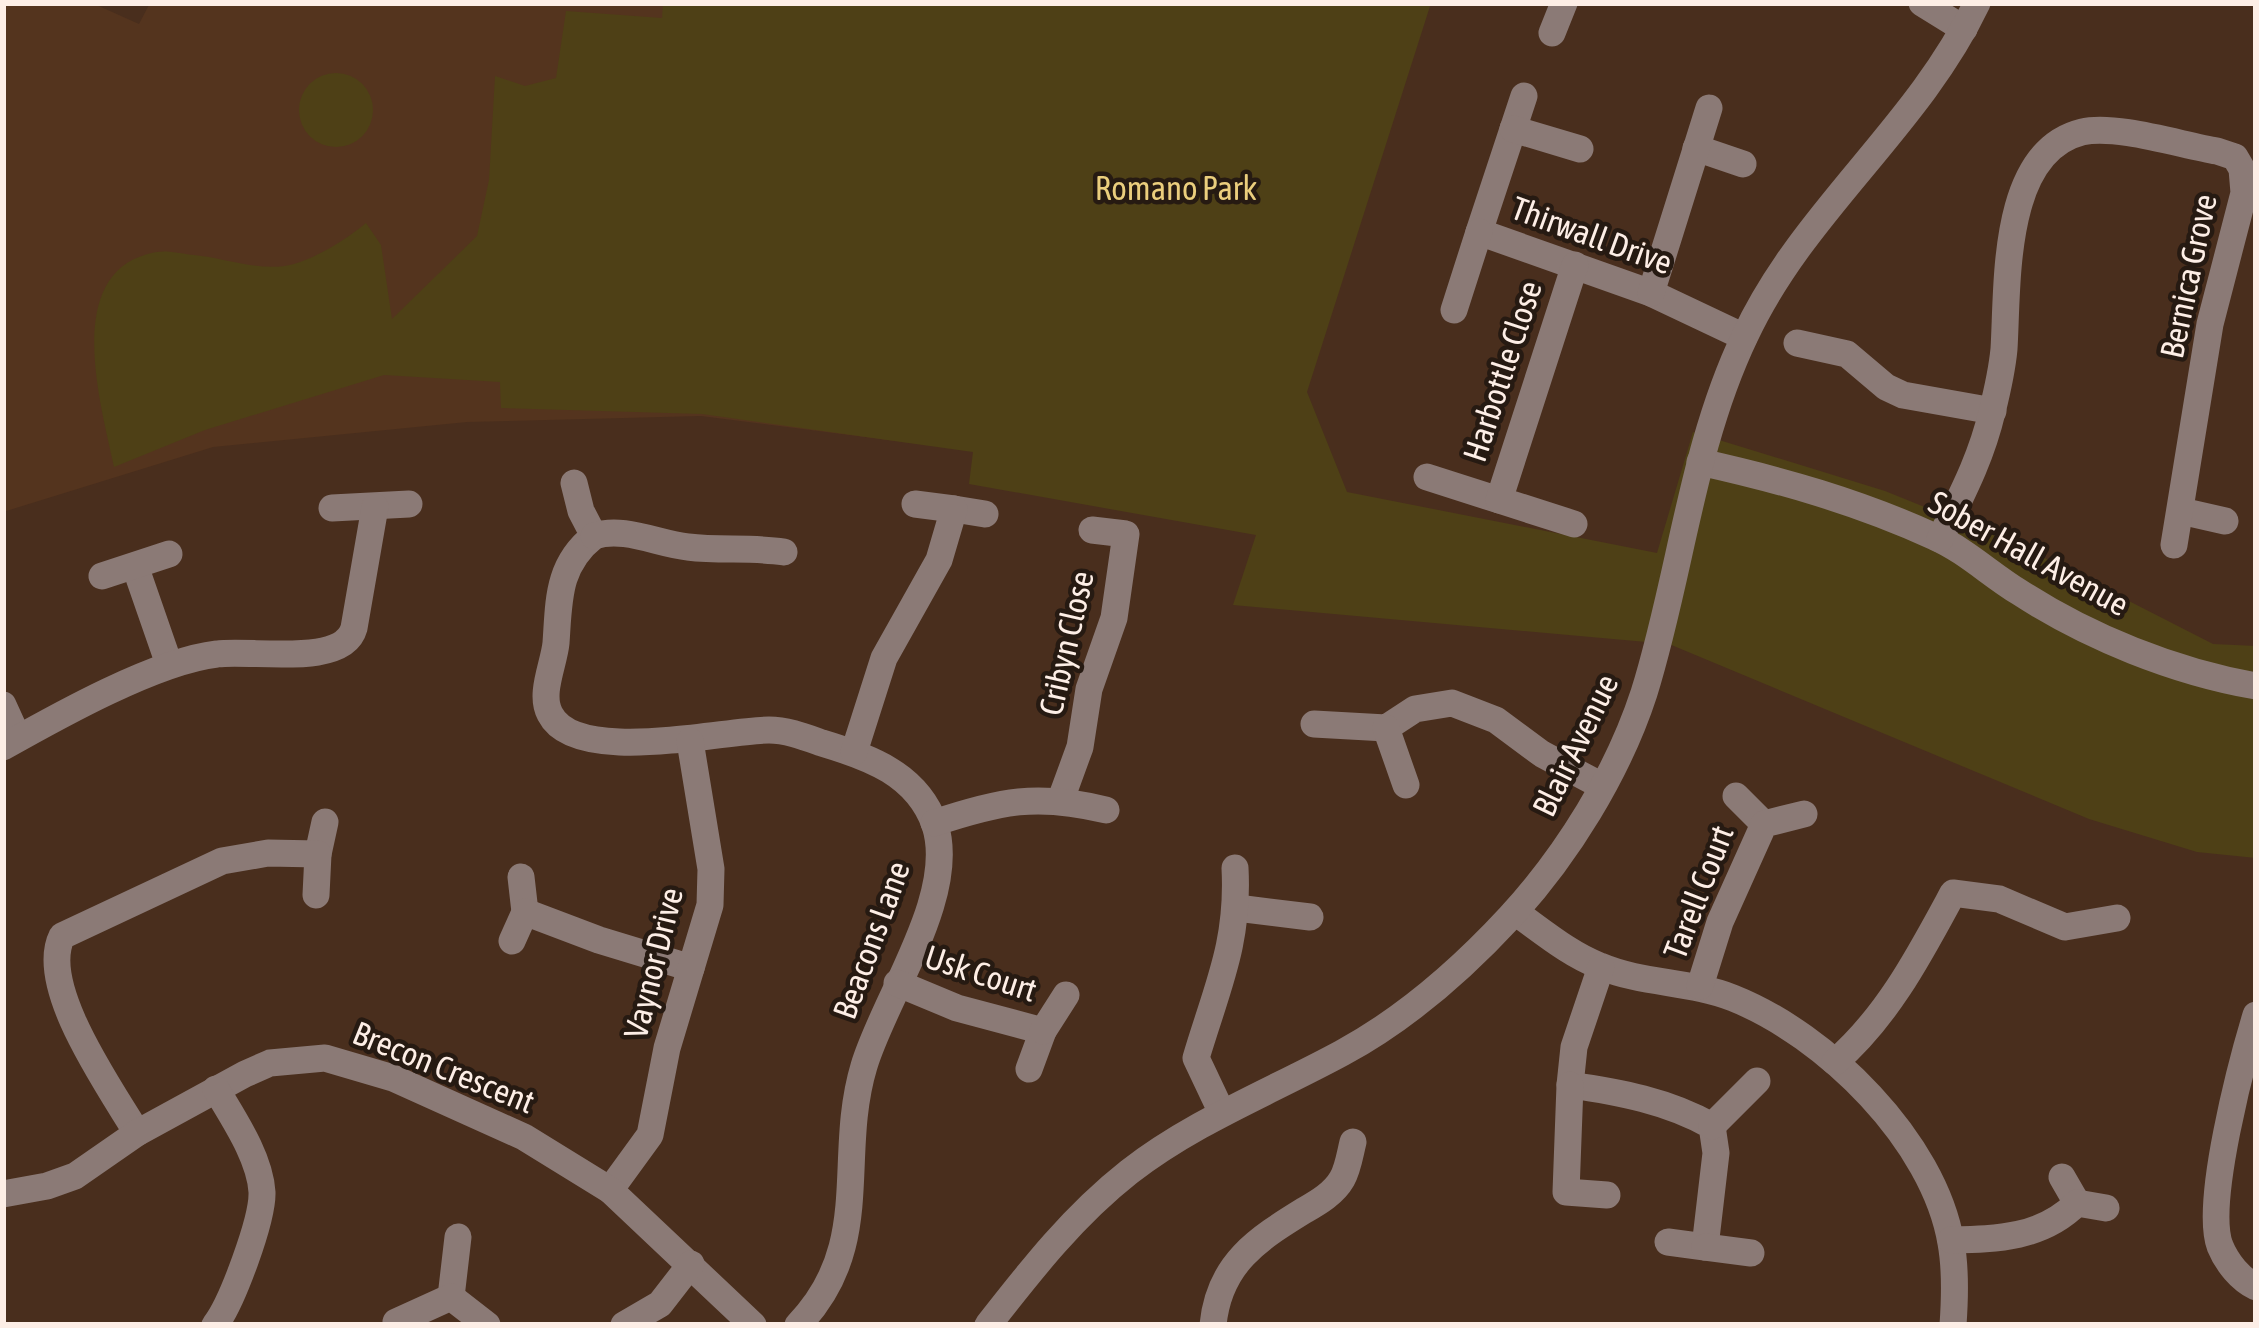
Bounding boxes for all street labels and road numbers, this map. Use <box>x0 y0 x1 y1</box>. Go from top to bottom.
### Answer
street label: Thirwall Drive <box>1507 188 1677 282</box>
street label: Bernica Grove <box>2152 191 2224 361</box>
street label: Harbottle Close <box>1455 276 1549 466</box>
street label: Sober Hall Avenue <box>1923 483 2135 623</box>
street label: Cribyn Close <box>1031 567 1101 719</box>
street label: Blair Avenue <box>1524 668 1626 822</box>
street label: Tarell Court <box>1655 820 1741 964</box>
street label: Beacons Lane <box>825 856 917 1024</box>
street label: Vaynor Drive <box>616 884 690 1042</box>
street label: Usk Court <box>920 937 1042 1009</box>
street label: Brecon Crescent <box>348 1013 540 1121</box>

